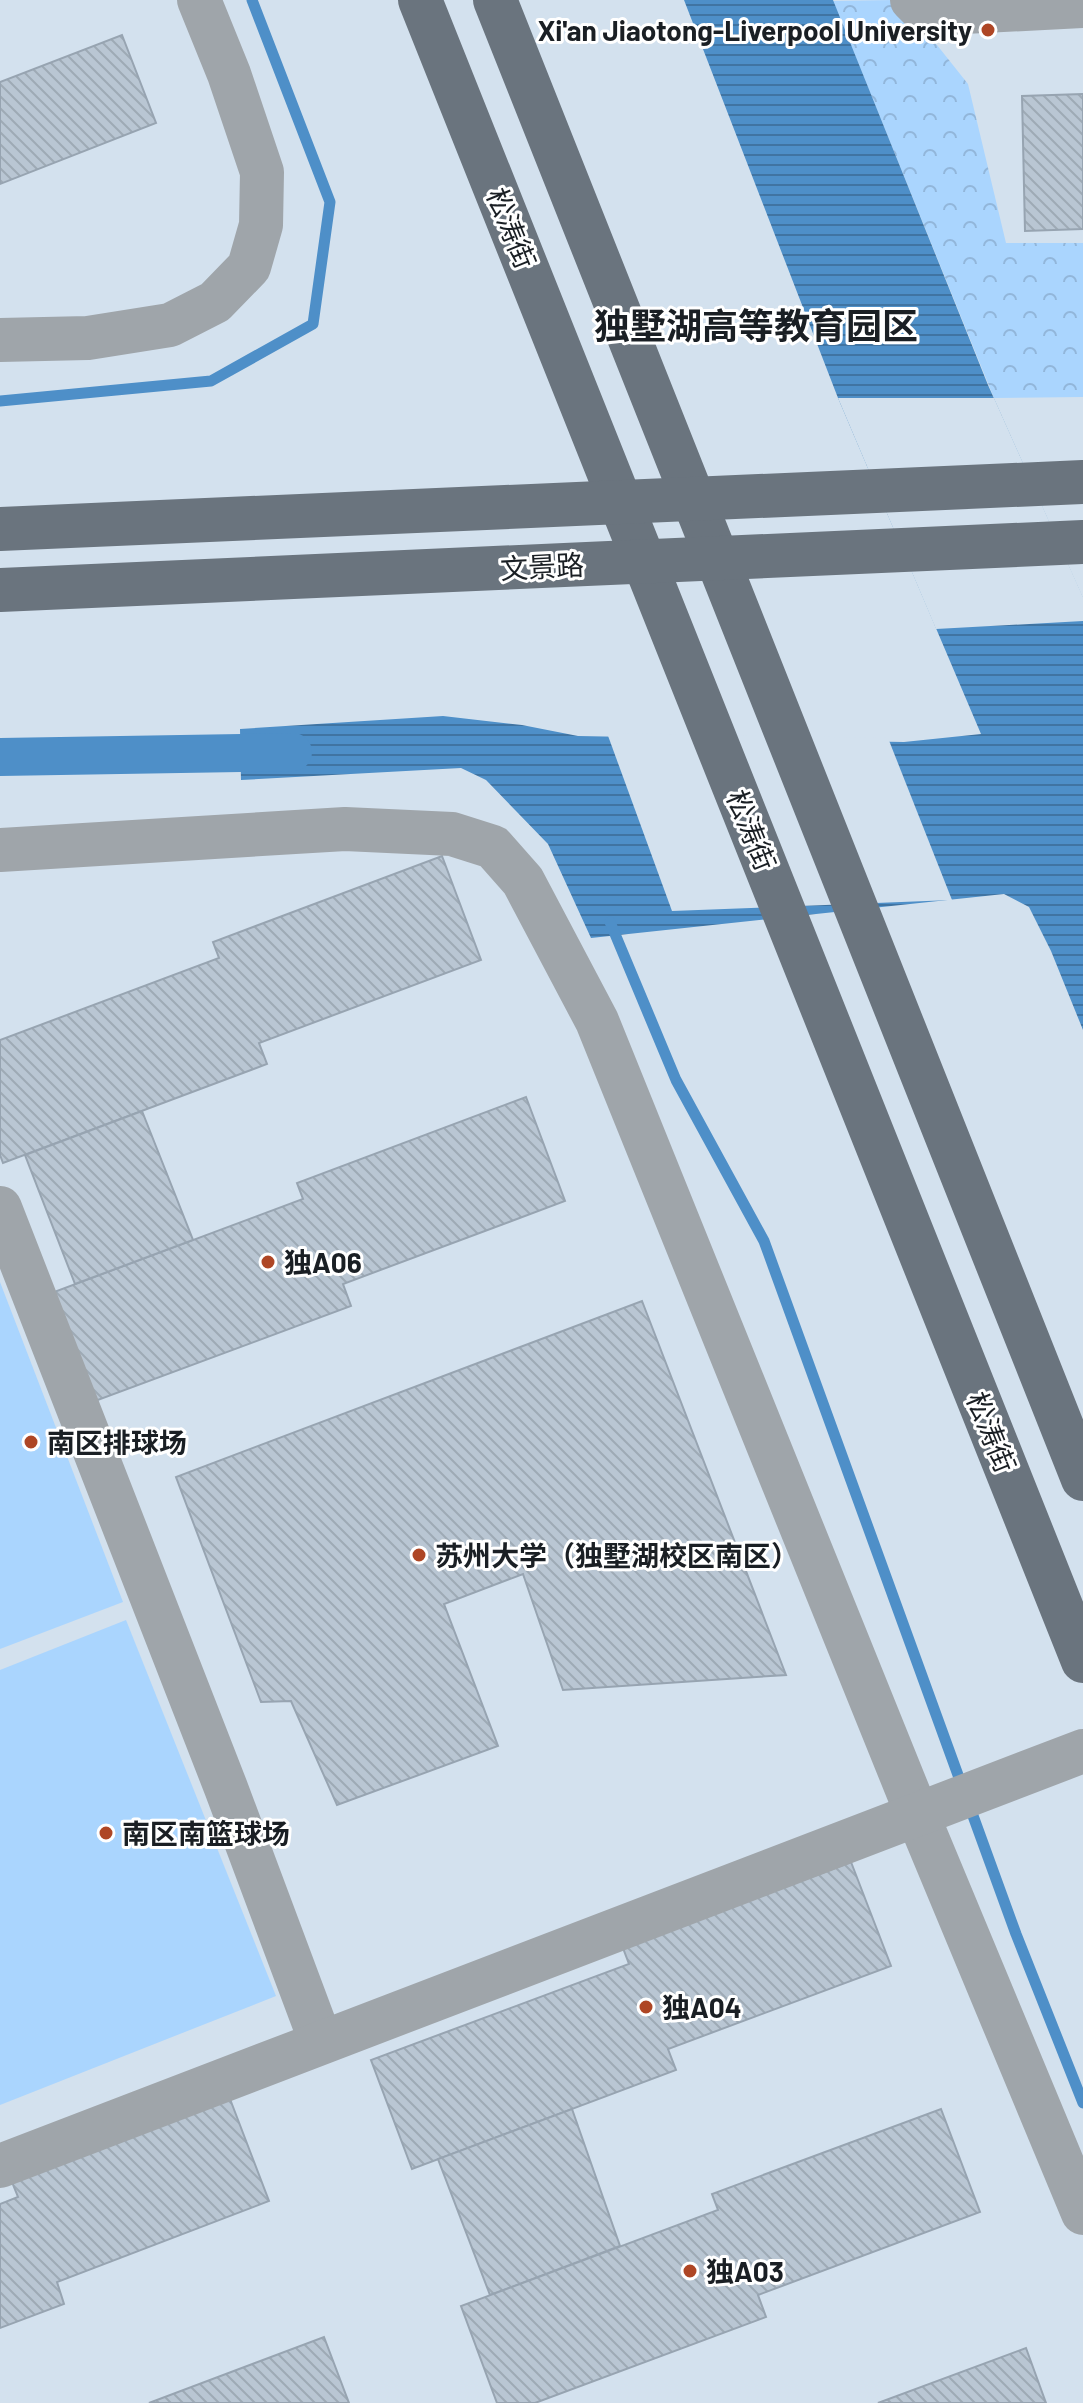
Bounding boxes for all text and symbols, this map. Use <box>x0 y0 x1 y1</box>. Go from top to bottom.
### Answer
place label: Xi'an Jiaotong-Liverpool University <box>538 13 972 47</box>
marker: Xi'an Jiaotong-Liverpool University <box>979 21 997 39</box>
street label: 松涛街 <box>481 183 543 273</box>
district label: 独墅湖高等教育园区 <box>594 303 918 346</box>
street label: 文景路 <box>499 547 585 585</box>
street label: 松涛街 <box>721 785 783 875</box>
place label: 独A06 <box>284 1245 362 1279</box>
marker: 独A06 <box>259 1253 277 1271</box>
street label: 松涛街 <box>961 1387 1023 1477</box>
place label: 南区排球场 <box>47 1425 187 1459</box>
marker: 南区排球场 <box>22 1433 40 1451</box>
place label: 苏州大学（独墅湖校区南区） <box>435 1538 799 1572</box>
marker: 苏州大学（独墅湖校区南区） <box>410 1546 428 1564</box>
place label: 南区南篮球场 <box>122 1816 290 1850</box>
marker: 南区南篮球场 <box>97 1824 115 1842</box>
place label: 独A04 <box>662 1990 742 2024</box>
marker: 独A04 <box>637 1998 655 2016</box>
place label: 独A03 <box>706 2254 784 2288</box>
marker: 独A03 <box>681 2262 699 2280</box>

